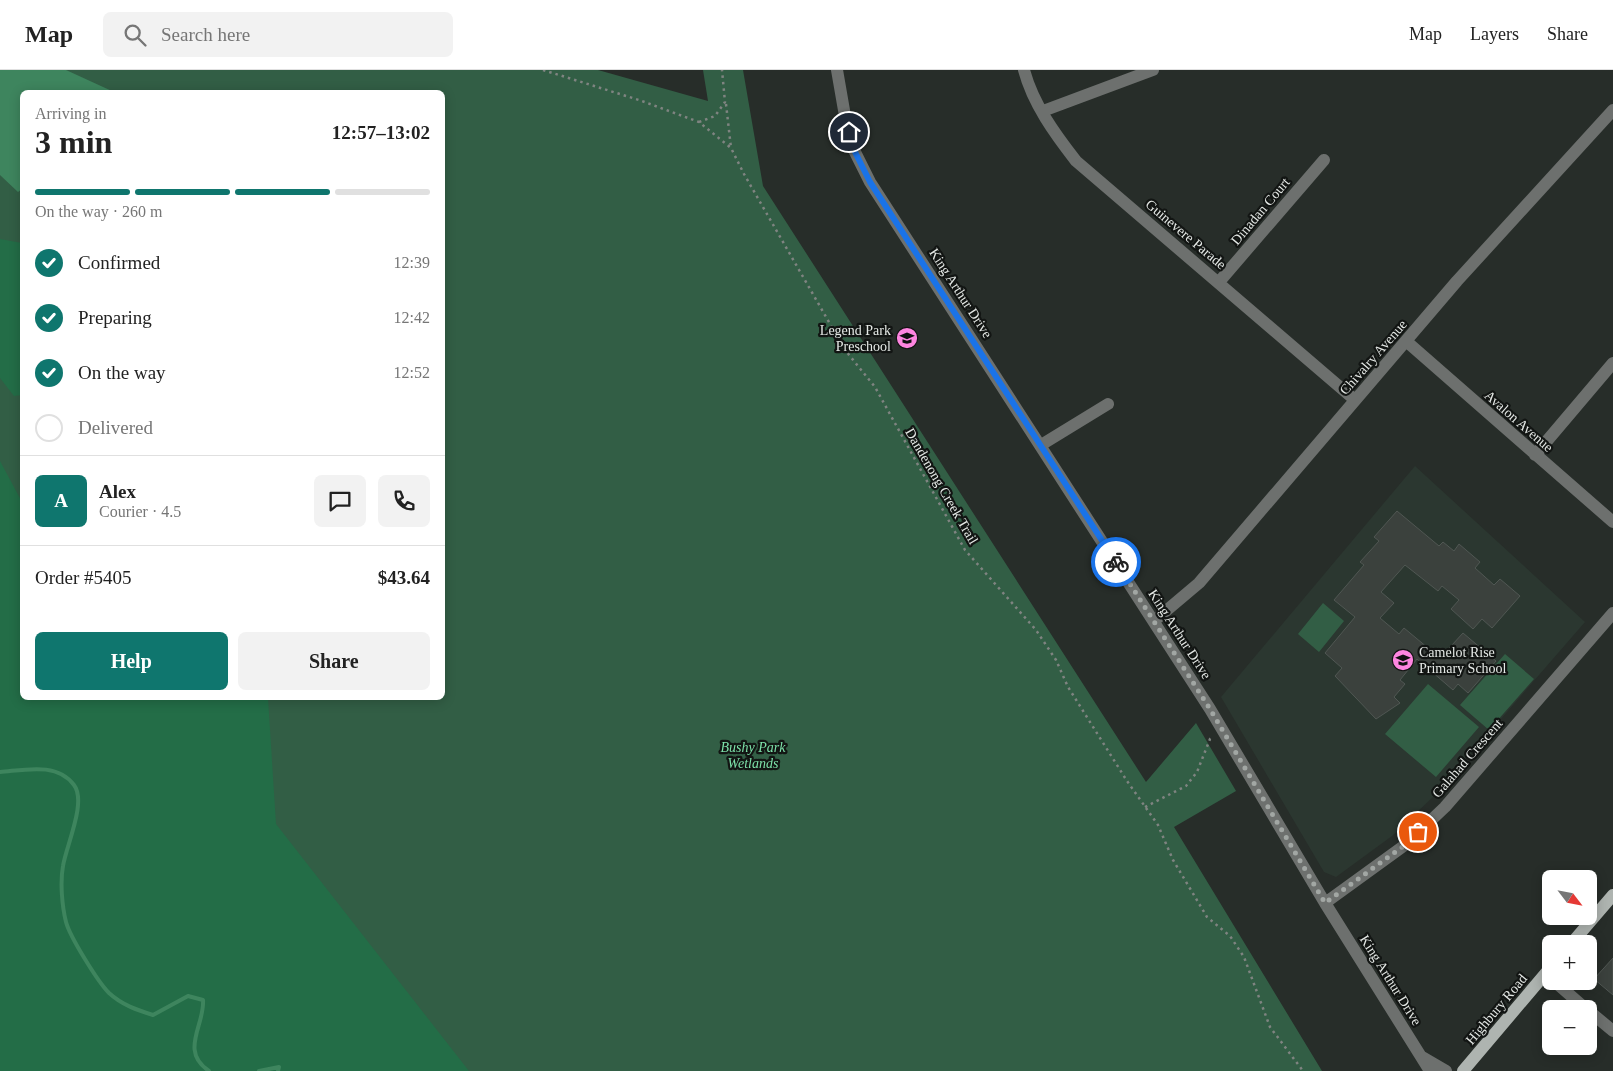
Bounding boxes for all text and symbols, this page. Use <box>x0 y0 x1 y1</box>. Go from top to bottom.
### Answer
search box <box>103 12 453 57</box>
text: Map <box>25 21 73 47</box>
icon: search <box>121 21 149 49</box>
text: Search here <box>161 24 250 45</box>
text: Map <box>1409 24 1442 44</box>
text: Layers <box>1470 24 1519 44</box>
text: Share <box>1547 24 1588 44</box>
text: Arriving in <box>35 105 107 122</box>
pin <box>828 111 870 153</box>
icon: home <box>835 118 863 146</box>
text: 12:57–13:02 <box>332 122 430 143</box>
text: 3 min <box>35 124 112 160</box>
street label: Dinadan Court <box>1228 175 1293 248</box>
street label: Guinevere Parade <box>1143 197 1229 272</box>
text: On the way · 260 m <box>35 203 163 220</box>
street label: King Arthur Drive <box>926 246 995 341</box>
icon: check <box>35 249 63 277</box>
text: Confirmed <box>78 252 160 273</box>
text: 12:39 <box>394 254 430 271</box>
icon: check <box>35 304 63 332</box>
text: Preparing <box>78 307 152 328</box>
text: 12:42 <box>394 309 430 326</box>
street label: Chivalry Avenue <box>1337 317 1410 398</box>
place label: Legend Park Preschool <box>820 323 891 354</box>
school or university icon: Legend Park Preschool <box>895 326 919 350</box>
icon: check <box>35 359 63 387</box>
text: On the way <box>78 362 166 383</box>
text: 12:52 <box>394 364 430 381</box>
street label: Avalon Avenue <box>1482 388 1556 455</box>
text: Delivered <box>78 417 153 438</box>
street label: Dandenong Creek Trail <box>902 426 981 547</box>
button: chat <box>314 475 366 527</box>
button: phone <box>378 475 430 527</box>
text: Alex <box>99 481 136 502</box>
text: A <box>54 490 68 511</box>
text: Courier · 4.5 <box>99 503 181 520</box>
courier <box>1091 537 1141 587</box>
icon: bike <box>1102 548 1130 576</box>
text: Order #5405 <box>35 567 132 588</box>
text: $43.64 <box>378 567 430 588</box>
street label: King Arthur Drive <box>1145 587 1214 682</box>
button: Help <box>35 632 228 690</box>
button: Share <box>238 632 430 690</box>
place label: Camelot Rise Primary School <box>1419 645 1507 676</box>
school or university icon: Camelot Rise Primary School <box>1391 648 1415 672</box>
street label: Galahad Crescent <box>1429 716 1506 801</box>
park label: Bushy Park Wetlands <box>721 740 786 771</box>
pin <box>1397 811 1439 853</box>
icon: bag <box>1404 818 1432 846</box>
north arrow <box>1542 870 1598 925</box>
map controls <box>1542 870 1597 1055</box>
street label: King Arthur Drive <box>1357 932 1424 1028</box>
button: + <box>1542 935 1597 990</box>
street label: Highbury Road <box>1463 971 1530 1047</box>
button: − <box>1542 1000 1597 1055</box>

